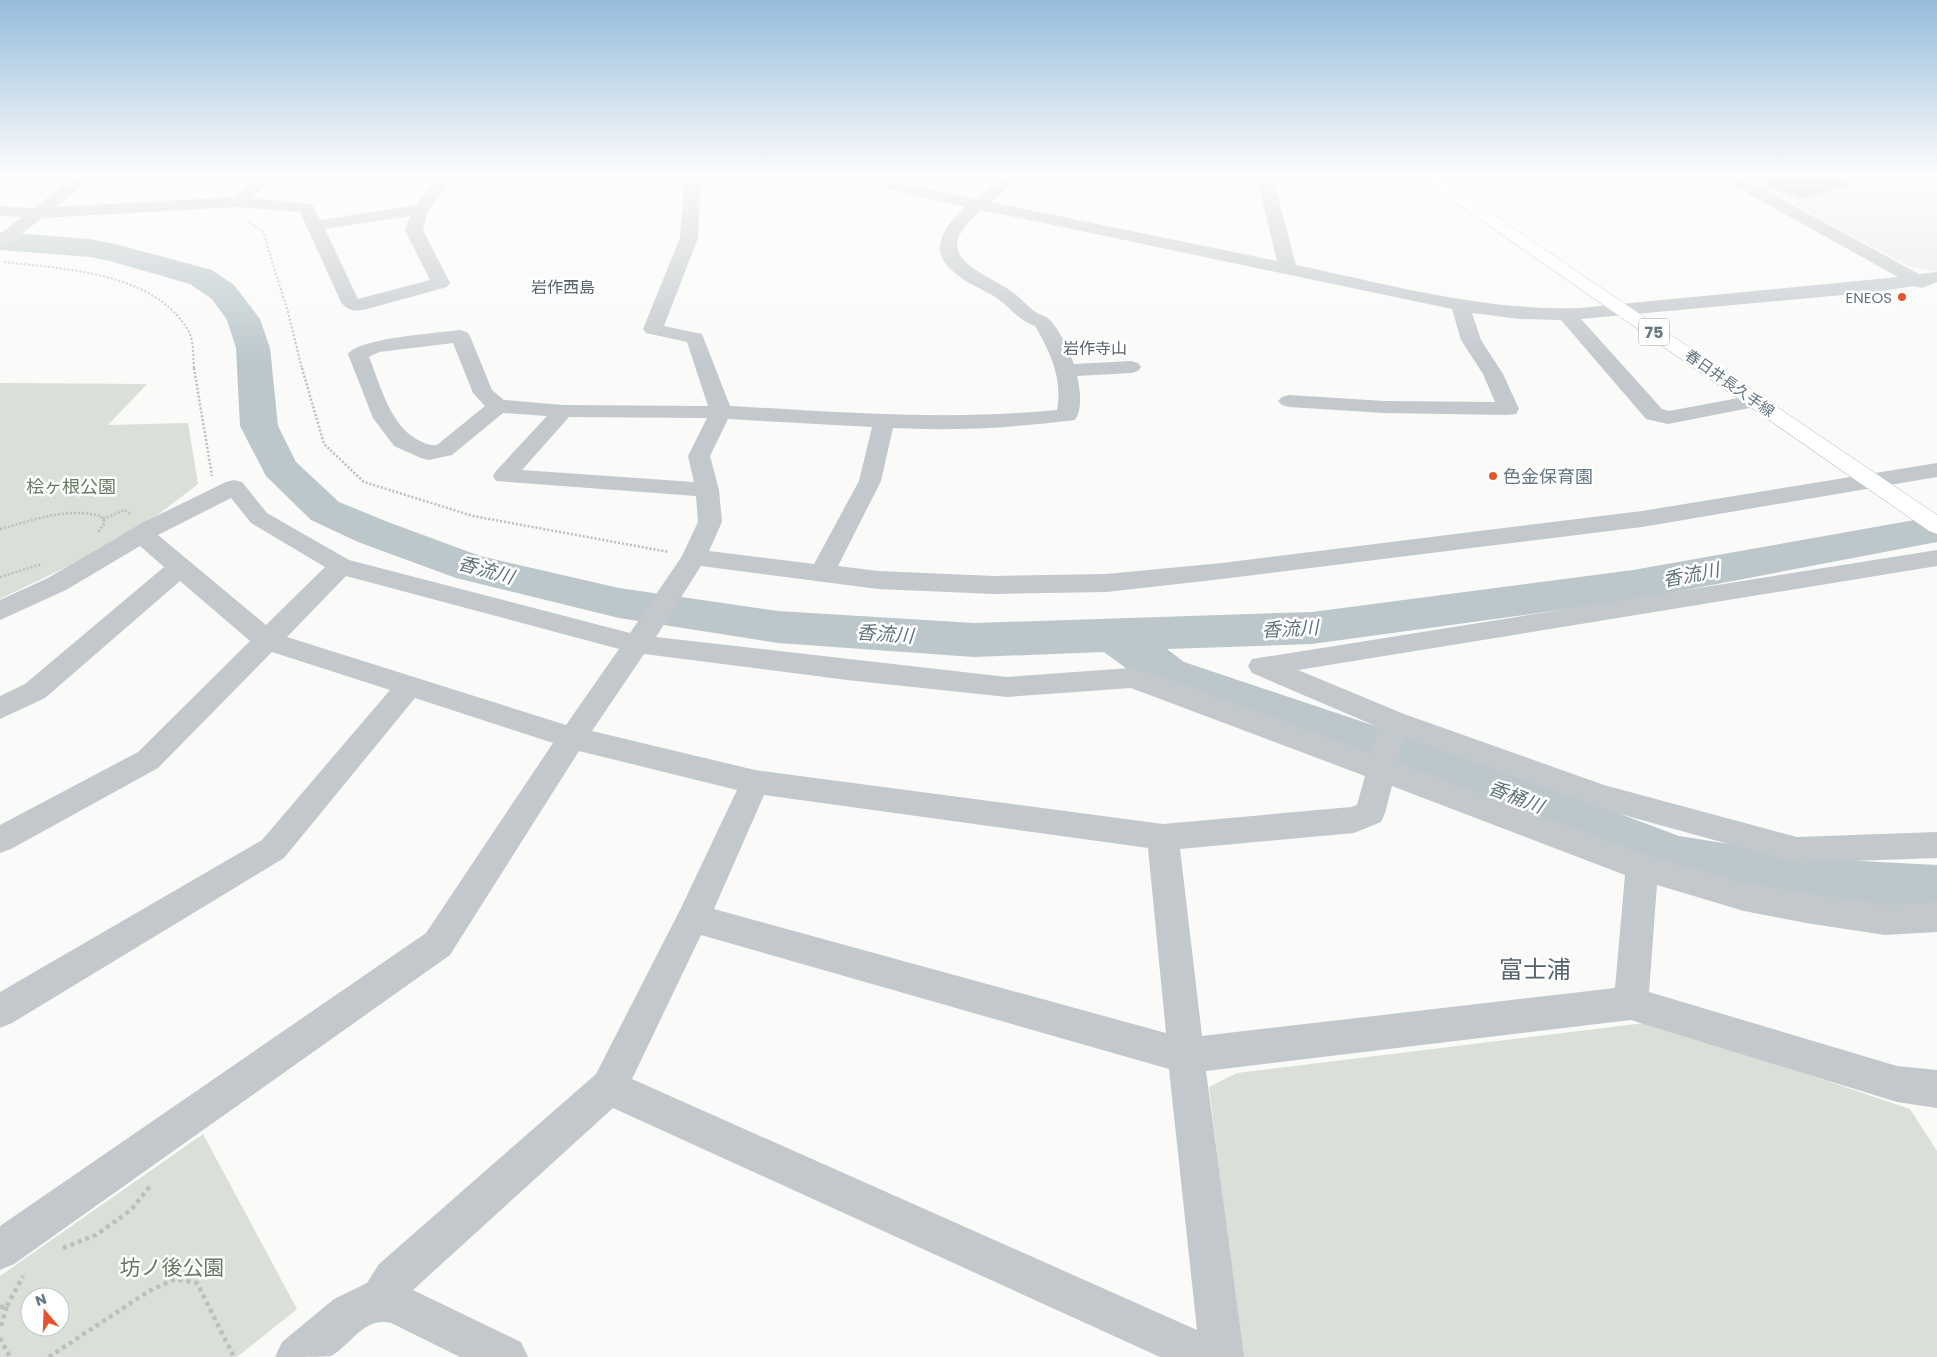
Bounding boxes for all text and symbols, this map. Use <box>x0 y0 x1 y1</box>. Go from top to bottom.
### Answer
district label: 岩作西島 <box>531 276 595 299</box>
place label: ENEOS <box>1845 287 1892 308</box>
marker: ENEOS <box>1896 291 1908 303</box>
road number: 75 <box>1639 318 1669 346</box>
district label: 岩作寺山 <box>1063 337 1127 360</box>
street label: 春日井長久手線 <box>1681 344 1779 422</box>
place label: 色金保育園 <box>1503 464 1593 489</box>
marker: 色金保育園 <box>1487 470 1499 482</box>
park label: 桧ヶ根公園 <box>26 474 116 499</box>
water label: 香流川 <box>455 549 519 591</box>
water label: 香流川 <box>1660 556 1724 594</box>
water label: 香流川 <box>1261 614 1321 644</box>
water label: 香流川 <box>856 619 916 650</box>
water label: 香桶川 <box>1485 774 1549 821</box>
district label: 富士浦 <box>1499 953 1571 986</box>
park label: 坊ノ後公園 <box>120 1253 225 1282</box>
north arrow <box>20 1287 70 1337</box>
text: N <box>33 1289 49 1311</box>

